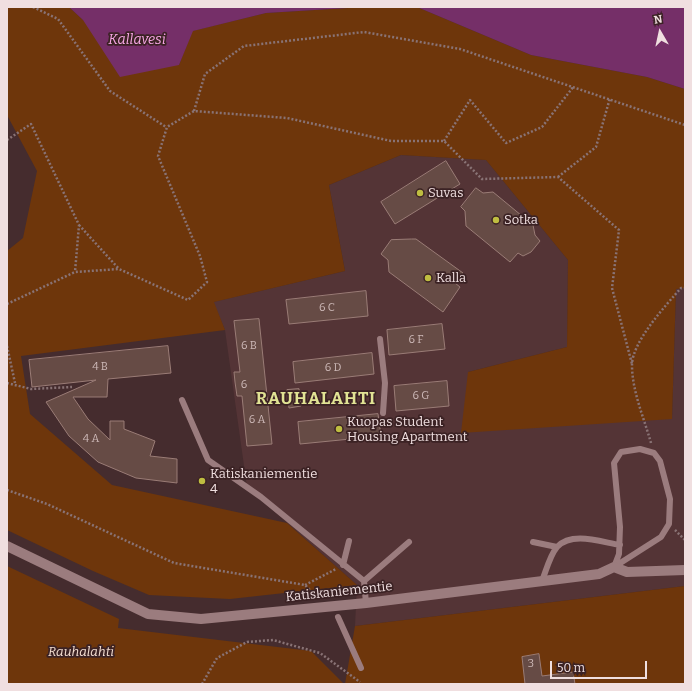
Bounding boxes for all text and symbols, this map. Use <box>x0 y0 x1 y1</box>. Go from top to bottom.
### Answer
north arrow <box>640 12 680 52</box>
text: N <box>653 13 663 27</box>
water label: Kallavesi <box>108 32 166 48</box>
place label: Suvas <box>428 185 463 201</box>
marker: Suvas <box>415 188 425 198</box>
place label: Sotka <box>504 212 538 228</box>
marker: Sotka <box>491 215 501 225</box>
place label: Kalla <box>436 270 466 286</box>
marker: Kalla <box>423 273 433 283</box>
house number: 6 C <box>319 301 335 315</box>
house number: 6 F <box>409 333 423 347</box>
house number: 6 B <box>241 339 257 353</box>
house number: 4 B <box>92 360 108 374</box>
house number: 6 D <box>325 361 341 375</box>
house number: 6 <box>241 378 247 392</box>
district label: RAUHALAHTI <box>256 389 376 409</box>
house number: 6 G <box>413 389 429 403</box>
house number: 6 A <box>249 413 265 427</box>
place label: Kuopas Student Housing Apartment <box>347 414 468 445</box>
marker: Kuopas Student Housing Apartment <box>334 424 344 434</box>
house number: 4 A <box>83 432 99 446</box>
place label: Katiskaniementie 4 <box>210 466 317 497</box>
marker: Katiskaniementie 4 <box>197 476 207 486</box>
street label: Katiskaniementie <box>285 579 393 605</box>
park label: Rauhalahti <box>48 644 114 660</box>
scale bar <box>552 653 649 679</box>
house number: 3 <box>528 657 534 671</box>
text: 50 m <box>557 661 585 675</box>

